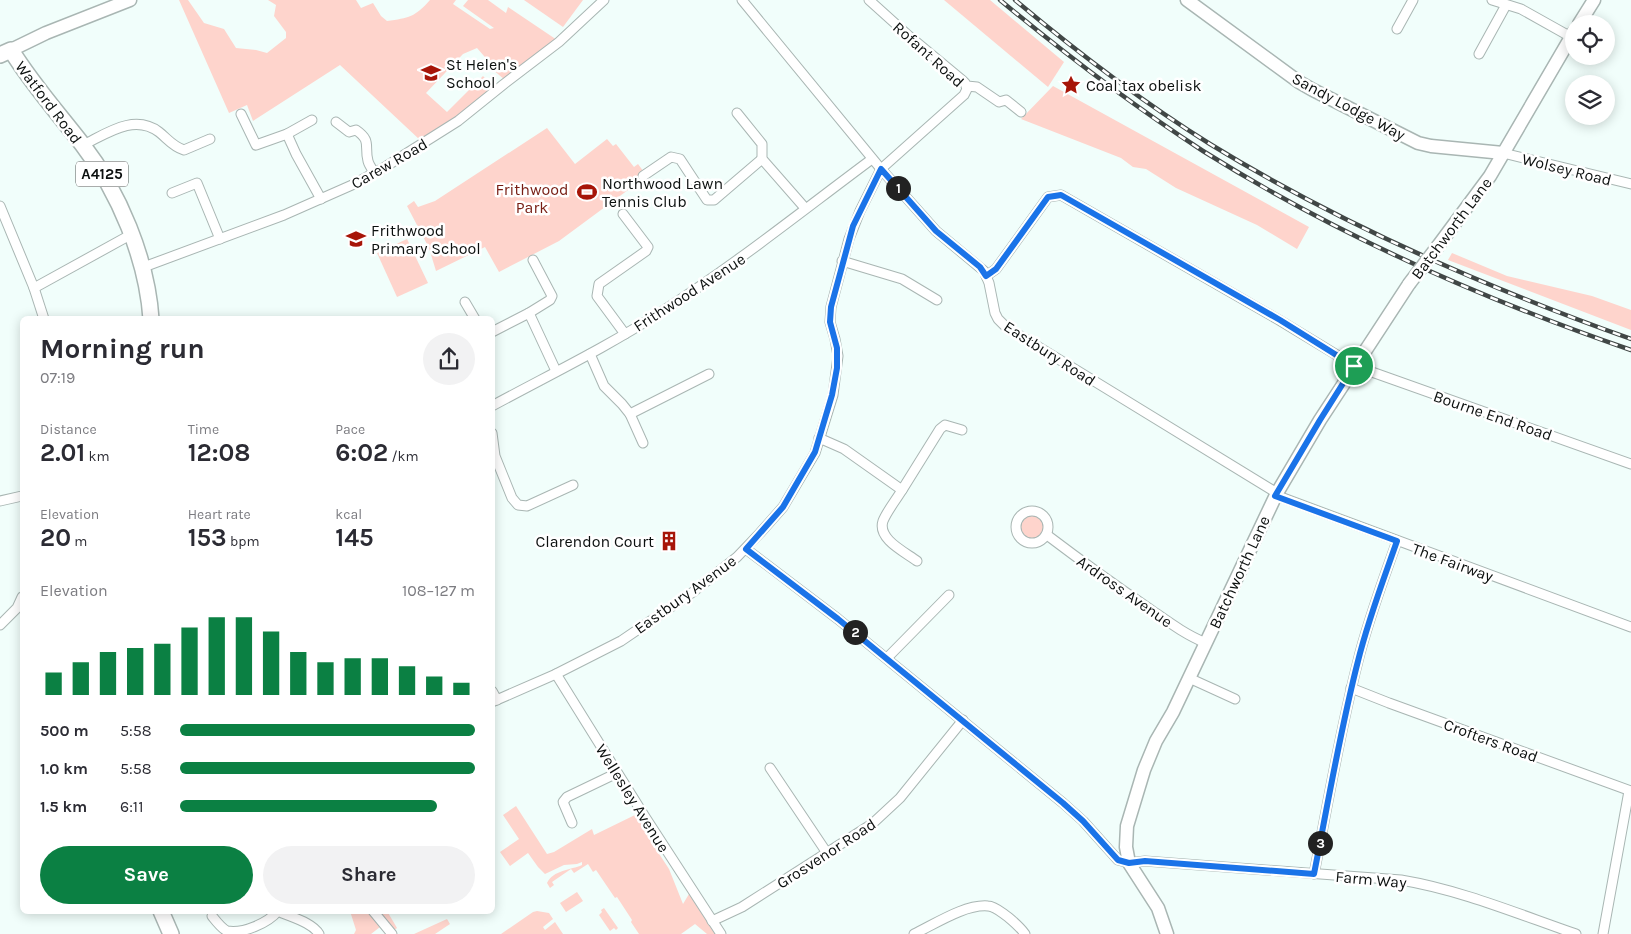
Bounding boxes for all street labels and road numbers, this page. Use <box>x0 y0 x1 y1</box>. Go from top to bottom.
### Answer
street label: Rofant Road <box>889 17 968 91</box>
street label: Watford Road <box>11 57 86 147</box>
street label: Sandy Lodge Way <box>1289 69 1409 145</box>
street label: Carew Road <box>348 134 431 193</box>
street label: Wolsey Road <box>1520 149 1614 190</box>
road number: A4125 <box>76 162 128 186</box>
street label: Batchworth Lane <box>1407 174 1496 283</box>
street label: Frithwood Avenue <box>630 249 749 336</box>
street label: Eastbury Road <box>1000 317 1099 390</box>
street label: Bourne End Road <box>1431 386 1555 445</box>
street label: Batchworth Lane <box>1205 513 1274 632</box>
street label: The Fairway <box>1410 539 1496 586</box>
street label: Eastbury Avenue <box>631 551 740 638</box>
street label: Ardross Avenue <box>1073 551 1176 631</box>
street label: Crofters Road <box>1441 715 1541 766</box>
street label: Wellesley Avenue <box>592 741 674 856</box>
street label: Grosvenor Road <box>773 814 879 893</box>
street label: Farm Way <box>1335 867 1408 892</box>

